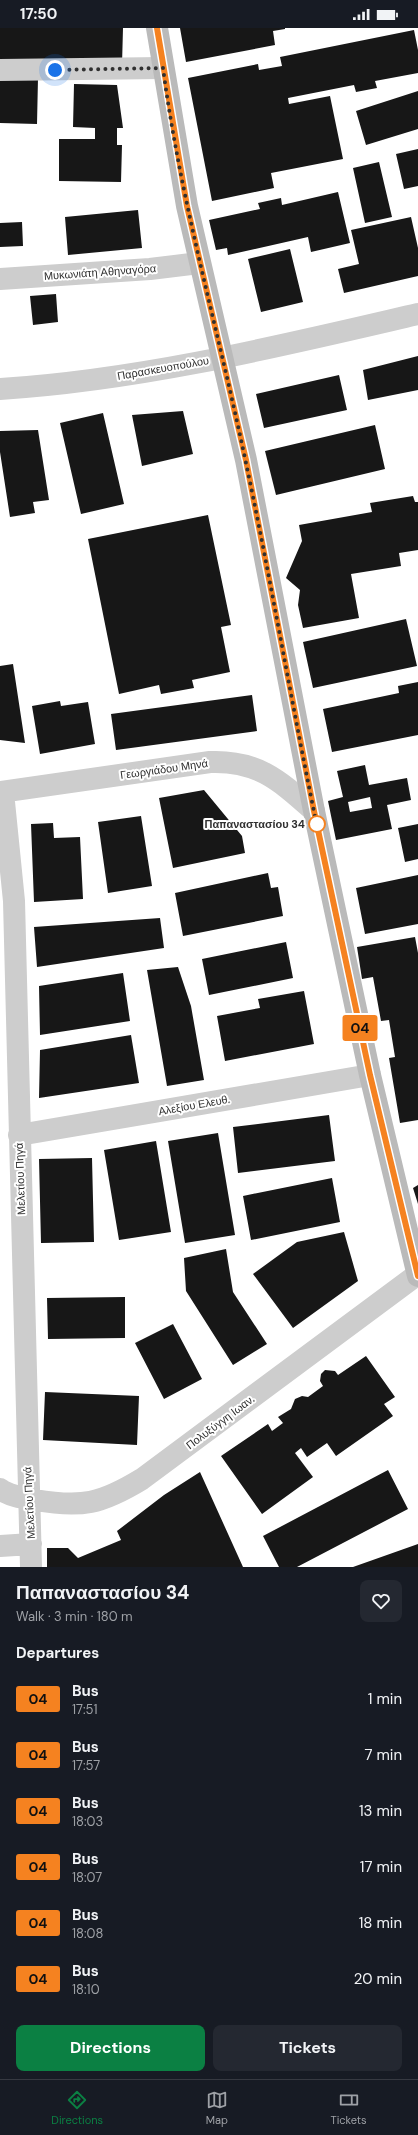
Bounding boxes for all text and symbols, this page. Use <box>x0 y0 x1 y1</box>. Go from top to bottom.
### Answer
text: 17:50 <box>20 4 57 24</box>
your location <box>45 60 65 80</box>
street label: Μυκωνιάτη Αθηναγόρα <box>43 261 157 283</box>
street label: Παρασκευοπούλου <box>116 353 210 383</box>
street label: Γεωργιάδου Μηνά <box>119 756 209 782</box>
marker: Παπαναστασίου 34 <box>308 815 326 833</box>
place label: Παπαναστασίου 34 <box>205 817 305 831</box>
line badge: 04 <box>342 1015 378 1041</box>
text: 04 <box>351 1019 369 1037</box>
street label: Αλεξίου Ελευθ. <box>157 1092 231 1118</box>
street label: Μελετίου Πηγά <box>12 1142 28 1215</box>
street label: Πολυξύγγη Ιωαν. <box>183 1392 257 1452</box>
street label: Μελετίου Πηγά <box>20 1466 38 1539</box>
text: Παπαναστασίου 34 <box>16 1580 189 1605</box>
button: heart <box>360 1580 402 1622</box>
text: Walk · 3 min · 180 m <box>16 1608 133 1625</box>
text: Departures <box>16 1643 99 1663</box>
text: Bus <box>72 1681 99 1701</box>
text: 1 min <box>368 1689 402 1709</box>
text: 04 <box>29 1690 47 1708</box>
text: 17:51 <box>72 1701 98 1718</box>
text: Bus <box>72 1737 99 1757</box>
text: 7 min <box>364 1745 402 1765</box>
text: 04 <box>29 1746 47 1764</box>
text: 17:57 <box>72 1757 100 1774</box>
text: Bus <box>72 1793 99 1813</box>
text: 13 min <box>359 1801 402 1821</box>
text: 04 <box>29 1802 47 1820</box>
text: 18:03 <box>72 1813 103 1830</box>
text: Bus <box>72 1849 99 1869</box>
text: 17 min <box>360 1857 402 1877</box>
text: 04 <box>29 1858 47 1876</box>
text: 18:07 <box>72 1869 102 1886</box>
text: Bus <box>72 1905 99 1925</box>
text: 18 min <box>359 1913 402 1933</box>
text: 04 <box>29 1914 47 1932</box>
text: 18:08 <box>72 1925 103 1942</box>
text: Bus <box>72 1961 99 1981</box>
text: 20 min <box>354 1969 402 1989</box>
text: 04 <box>29 1970 47 1988</box>
text: 18:10 <box>72 1981 100 1998</box>
button: Directions <box>16 2025 205 2071</box>
button: Tickets <box>213 2025 402 2071</box>
tab: Directions <box>51 2089 103 2127</box>
tab: Map <box>206 2089 228 2127</box>
tab: Tickets <box>330 2089 367 2127</box>

